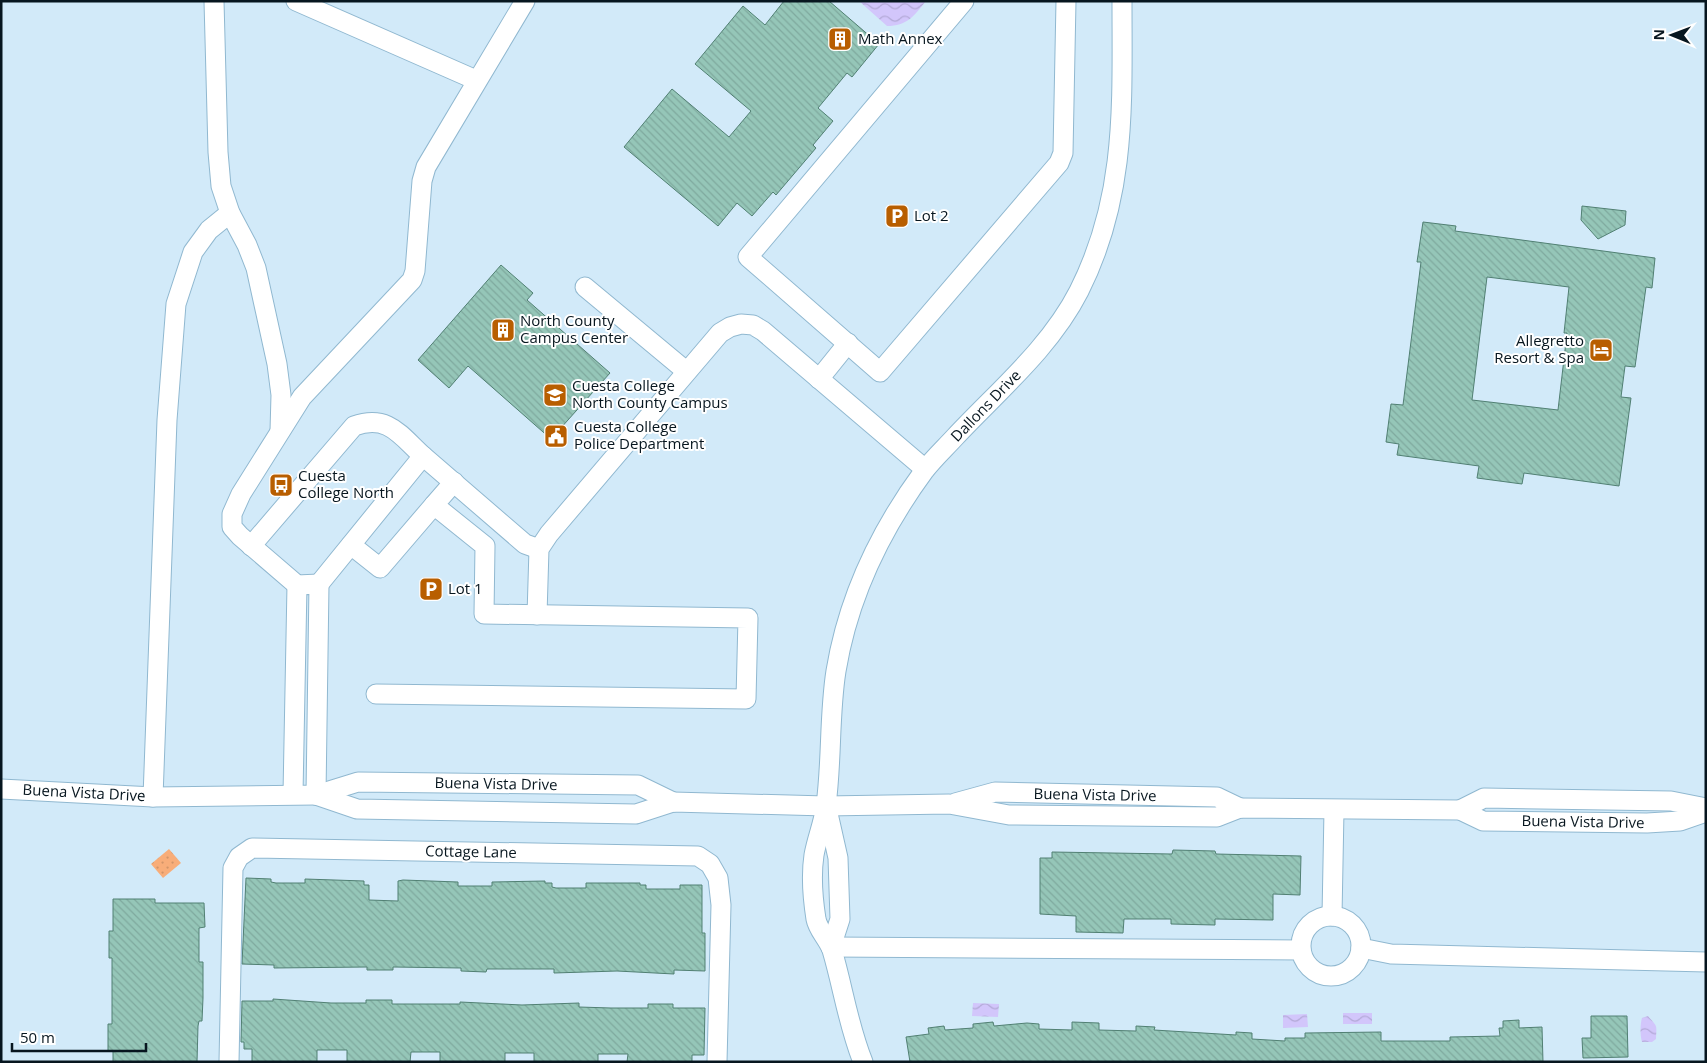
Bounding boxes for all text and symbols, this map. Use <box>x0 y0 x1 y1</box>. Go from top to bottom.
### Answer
north arrow <box>1647 10 1697 60</box>
building icon: Math Annex <box>827 26 853 52</box>
place label: Math Annex <box>858 28 943 48</box>
text: N <box>1649 29 1668 41</box>
parking icon: Lot 2 <box>884 203 910 229</box>
place label: Lot 2 <box>914 205 949 225</box>
place label: North County Campus Center <box>520 310 628 347</box>
building icon: North County Campus Center <box>490 317 516 343</box>
place label: Allegretto Resort & Spa <box>1494 330 1584 367</box>
hotel icon: Allegretto Resort & Spa <box>1588 337 1614 363</box>
street label: Dallons Drive <box>946 365 1025 446</box>
place label: Cuesta College North County Campus <box>572 375 728 412</box>
school or university icon: Cuesta College North County Campus <box>542 382 568 408</box>
place label: Cuesta College Police Department <box>574 416 704 453</box>
public building icon: Cuesta College Police Department <box>543 423 569 449</box>
place label: Cuesta College North <box>298 465 394 502</box>
bus stop icon: Cuesta College North <box>268 472 294 498</box>
parking icon: Lot 1 <box>418 576 444 602</box>
place label: Lot 1 <box>448 578 483 598</box>
street label: Buena Vista Drive <box>434 772 558 794</box>
street label: Buena Vista Drive <box>22 779 146 805</box>
street label: Buena Vista Drive <box>1033 783 1157 805</box>
street label: Buena Vista Drive <box>1521 810 1645 832</box>
street label: Cottage Lane <box>425 840 517 862</box>
scale bar <box>12 1020 146 1052</box>
text: 50 m <box>20 1027 55 1047</box>

